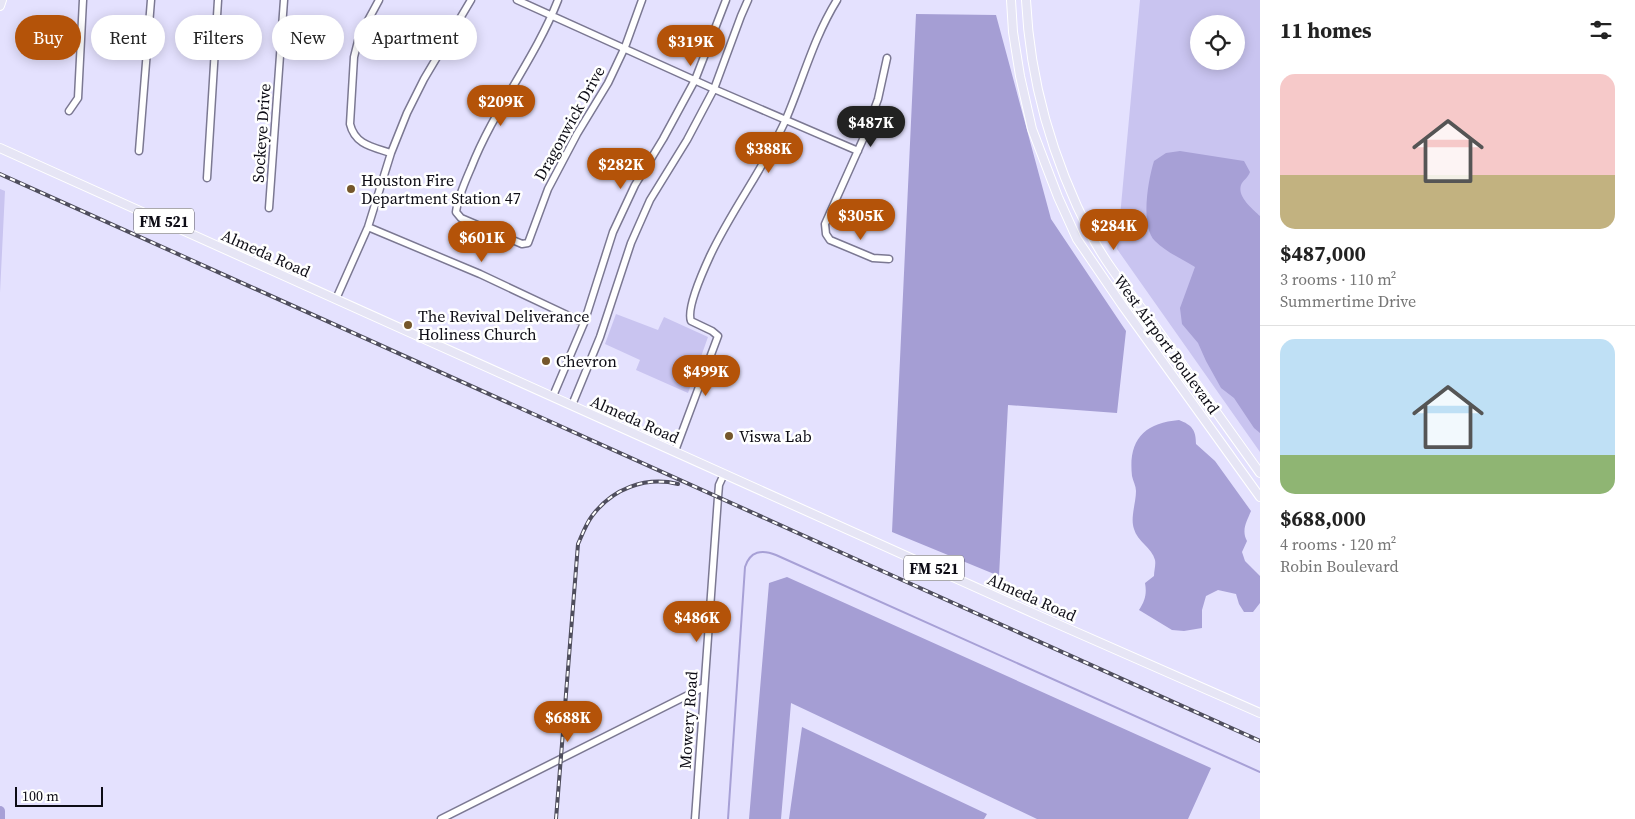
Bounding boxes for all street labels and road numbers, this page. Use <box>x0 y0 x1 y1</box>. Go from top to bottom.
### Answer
street label: Dragonwick Drive <box>528 62 610 184</box>
street label: Sockeye Drive <box>247 83 275 183</box>
road number: FM 521 <box>134 208 194 234</box>
street label: Almeda Road <box>218 224 314 282</box>
street label: West Airport Boulevard <box>1109 270 1225 418</box>
street label: Almeda Road <box>587 390 683 448</box>
road number: FM 521 <box>904 556 964 580</box>
street label: Almeda Road <box>984 568 1080 626</box>
street label: Mowery Road <box>674 670 702 770</box>

